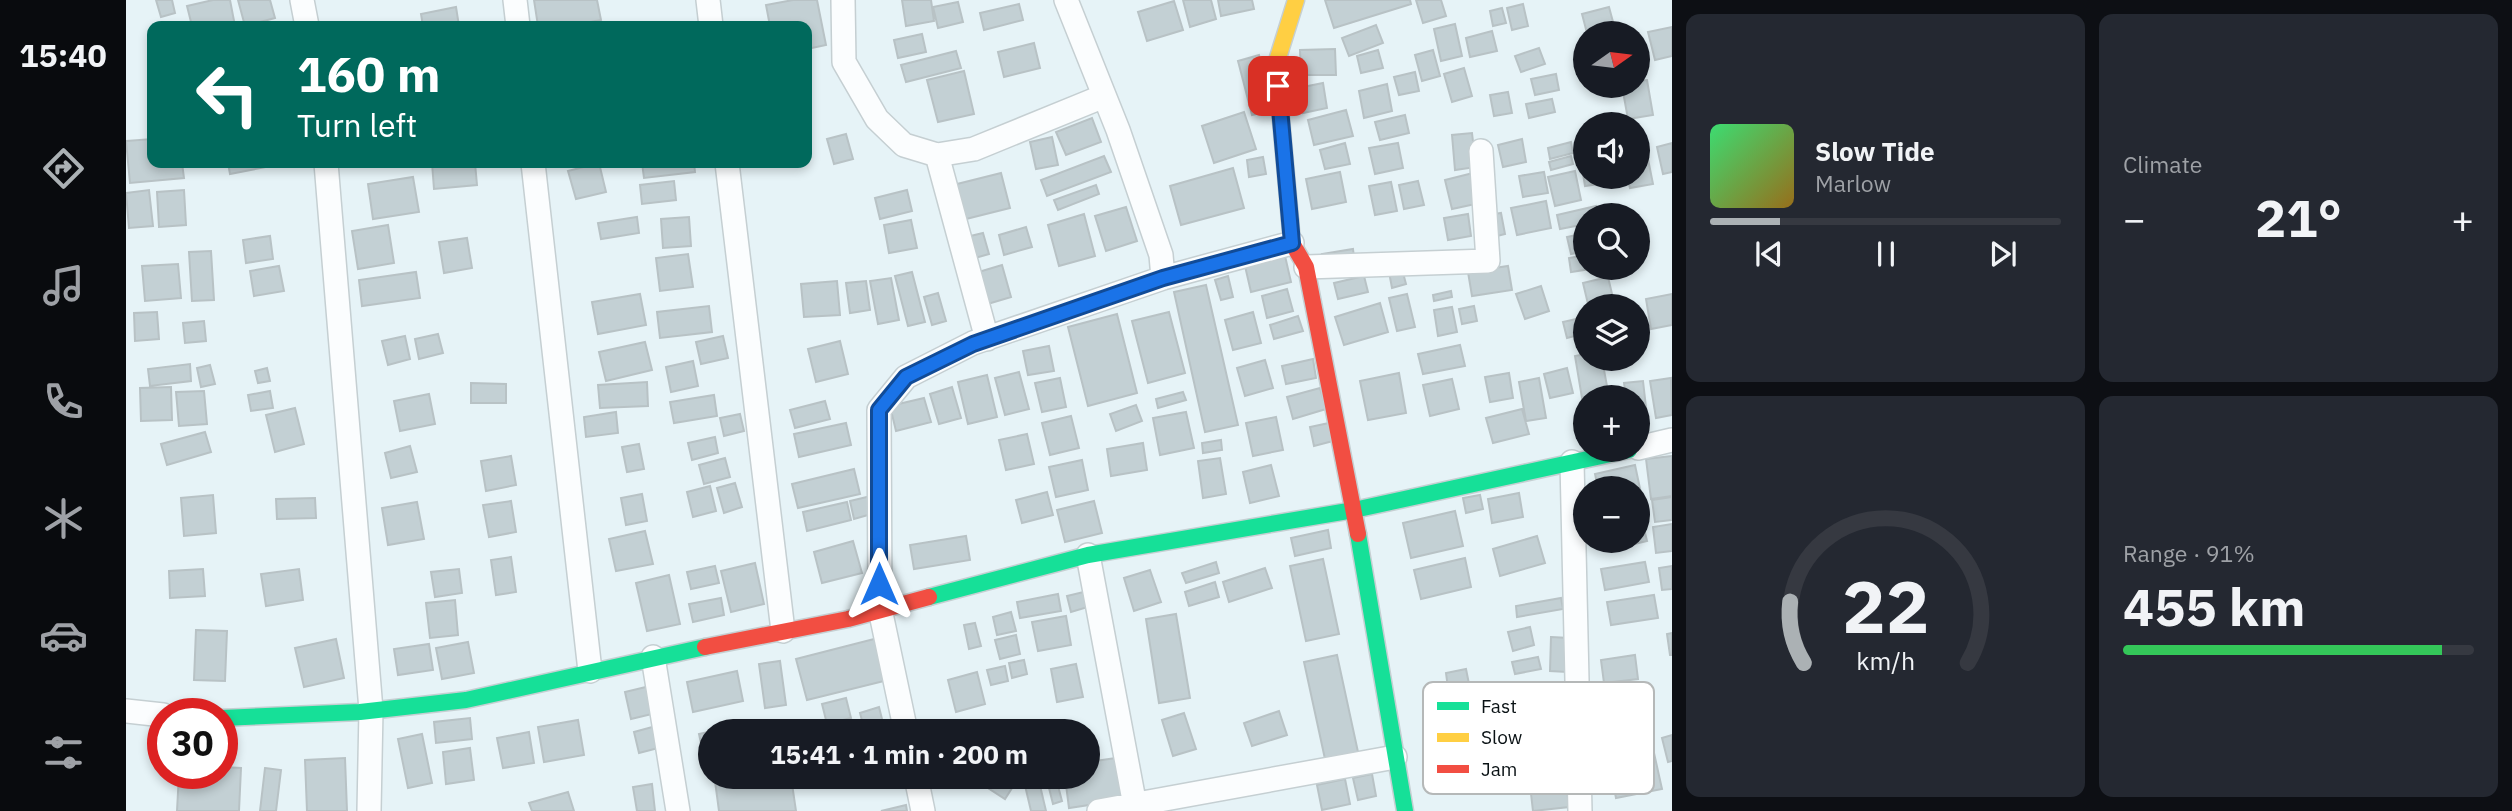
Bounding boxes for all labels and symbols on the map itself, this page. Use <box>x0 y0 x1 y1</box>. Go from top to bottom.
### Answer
north arrow <box>1573 21 1650 98</box>
pin <box>1248 56 1308 116</box>
position arrow <box>842 547 916 621</box>
legend <box>1423 682 1654 794</box>
text: Fast <box>1481 694 1517 718</box>
speed limit sign: 30 <box>147 698 238 789</box>
text: Slow <box>1481 725 1522 749</box>
text: Jam <box>1481 757 1517 781</box>

